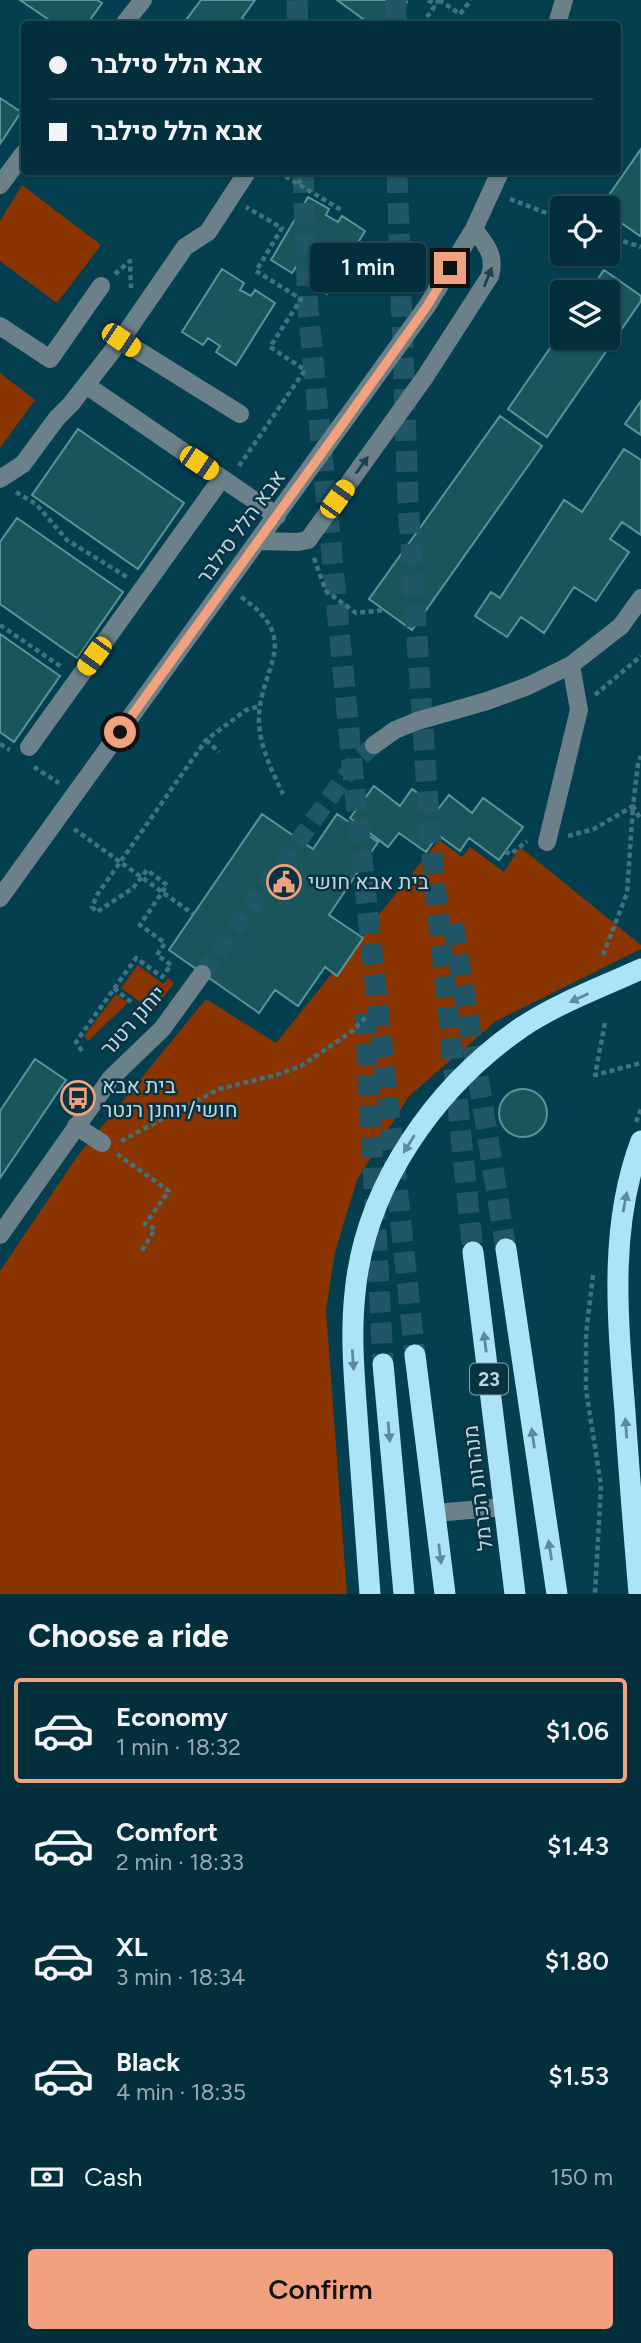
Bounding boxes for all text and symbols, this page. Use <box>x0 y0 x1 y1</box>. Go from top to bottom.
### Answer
text: אבא הלל סילבר <box>91 48 263 80</box>
text: אבא הלל סילבר <box>91 115 263 147</box>
map controls <box>550 196 620 350</box>
button: locate <box>550 196 620 266</box>
callout: 1 min <box>310 244 426 292</box>
route end <box>434 252 466 284</box>
text: 1 min <box>341 253 395 281</box>
one-way arrow <box>483 266 494 287</box>
button: layers <box>550 280 620 350</box>
car <box>98 320 145 360</box>
car <box>176 443 223 483</box>
one-way arrow <box>354 456 368 474</box>
street label: אבא הלל סילבר <box>191 465 290 588</box>
car <box>317 476 358 522</box>
car <box>74 633 115 679</box>
route start <box>104 716 136 748</box>
public building icon: בית אבא חושי <box>265 863 303 901</box>
place label: בית אבא חושי <box>308 869 429 894</box>
street label: יוחנן רטנר <box>95 981 170 1061</box>
one-way arrow <box>569 992 589 1003</box>
place label: בית אבא חושי/יוחנן רנטר <box>102 1073 237 1122</box>
bus stop icon: בית אבא חושי/יוחנן רנטר <box>59 1079 97 1117</box>
one-way arrow <box>402 1134 415 1153</box>
one-way arrow <box>620 1191 631 1213</box>
one-way arrow <box>479 1331 490 1353</box>
one-way arrow <box>348 1349 359 1371</box>
road number: 23 <box>470 1364 508 1394</box>
one-way arrow <box>620 1417 631 1439</box>
one-way arrow <box>384 1421 395 1443</box>
street label: מנהרות הכרמל <box>457 1424 498 1552</box>
one-way arrow <box>528 1427 539 1449</box>
one-way arrow <box>544 1539 555 1561</box>
one-way arrow <box>435 1543 446 1565</box>
text: Choose a ride <box>28 1617 229 1655</box>
icon: car <box>32 1699 95 1762</box>
text: Economy <box>116 1701 228 1733</box>
text: $1.06 <box>546 1715 609 1747</box>
text: 1 min · 18:32 <box>116 1733 241 1761</box>
icon: car <box>32 1814 95 1877</box>
text: Comfort <box>116 1816 218 1848</box>
text: $1.43 <box>547 1830 609 1862</box>
text: 2 min · 18:33 <box>116 1848 244 1876</box>
icon: car <box>32 1929 95 1992</box>
text: XL <box>116 1931 148 1963</box>
text: $1.80 <box>545 1945 609 1977</box>
text: 3 min · 18:34 <box>116 1963 245 1991</box>
icon: car <box>32 2044 95 2107</box>
text: Black <box>116 2046 180 2078</box>
text: $1.53 <box>548 2060 609 2092</box>
text: 4 min · 18:35 <box>116 2078 246 2106</box>
icon: cash <box>28 2158 66 2196</box>
text: Cash <box>84 2161 143 2193</box>
text: 150 m <box>550 2163 613 2191</box>
button: Confirm <box>28 2249 613 2329</box>

